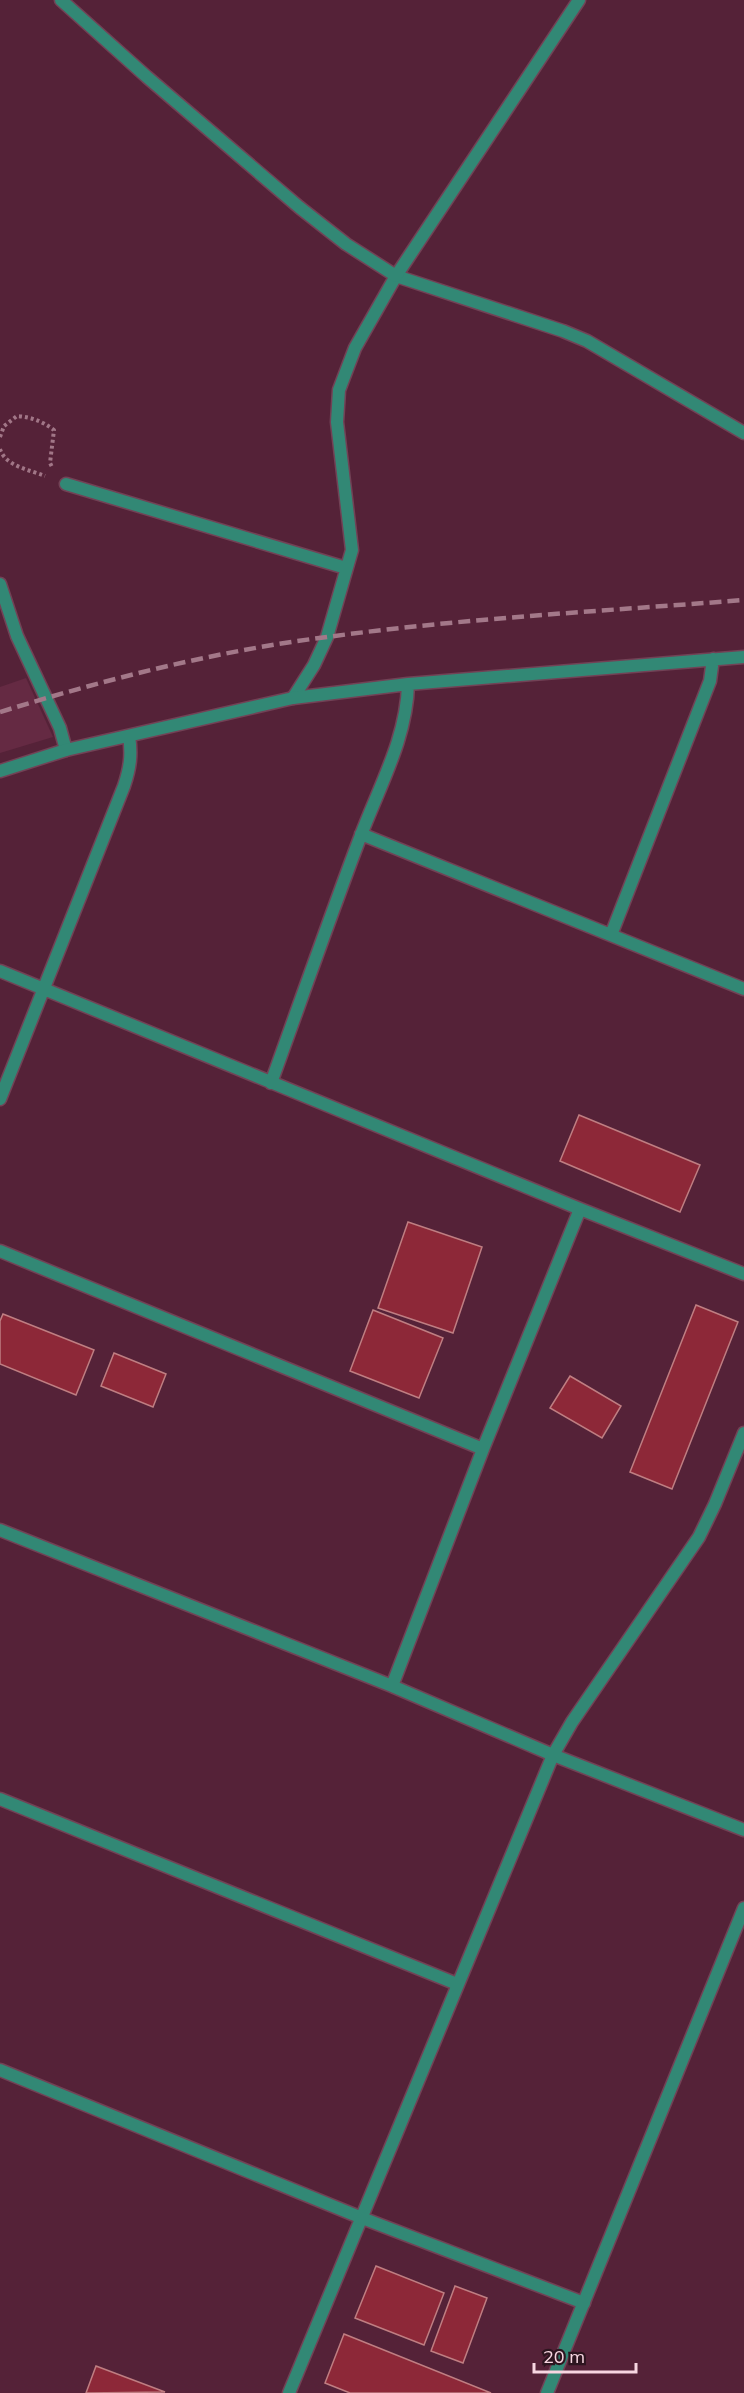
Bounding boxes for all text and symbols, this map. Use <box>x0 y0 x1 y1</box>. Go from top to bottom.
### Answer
scale bar <box>534 2336 636 2374</box>
text: 20 m <box>543 2345 585 2368</box>

